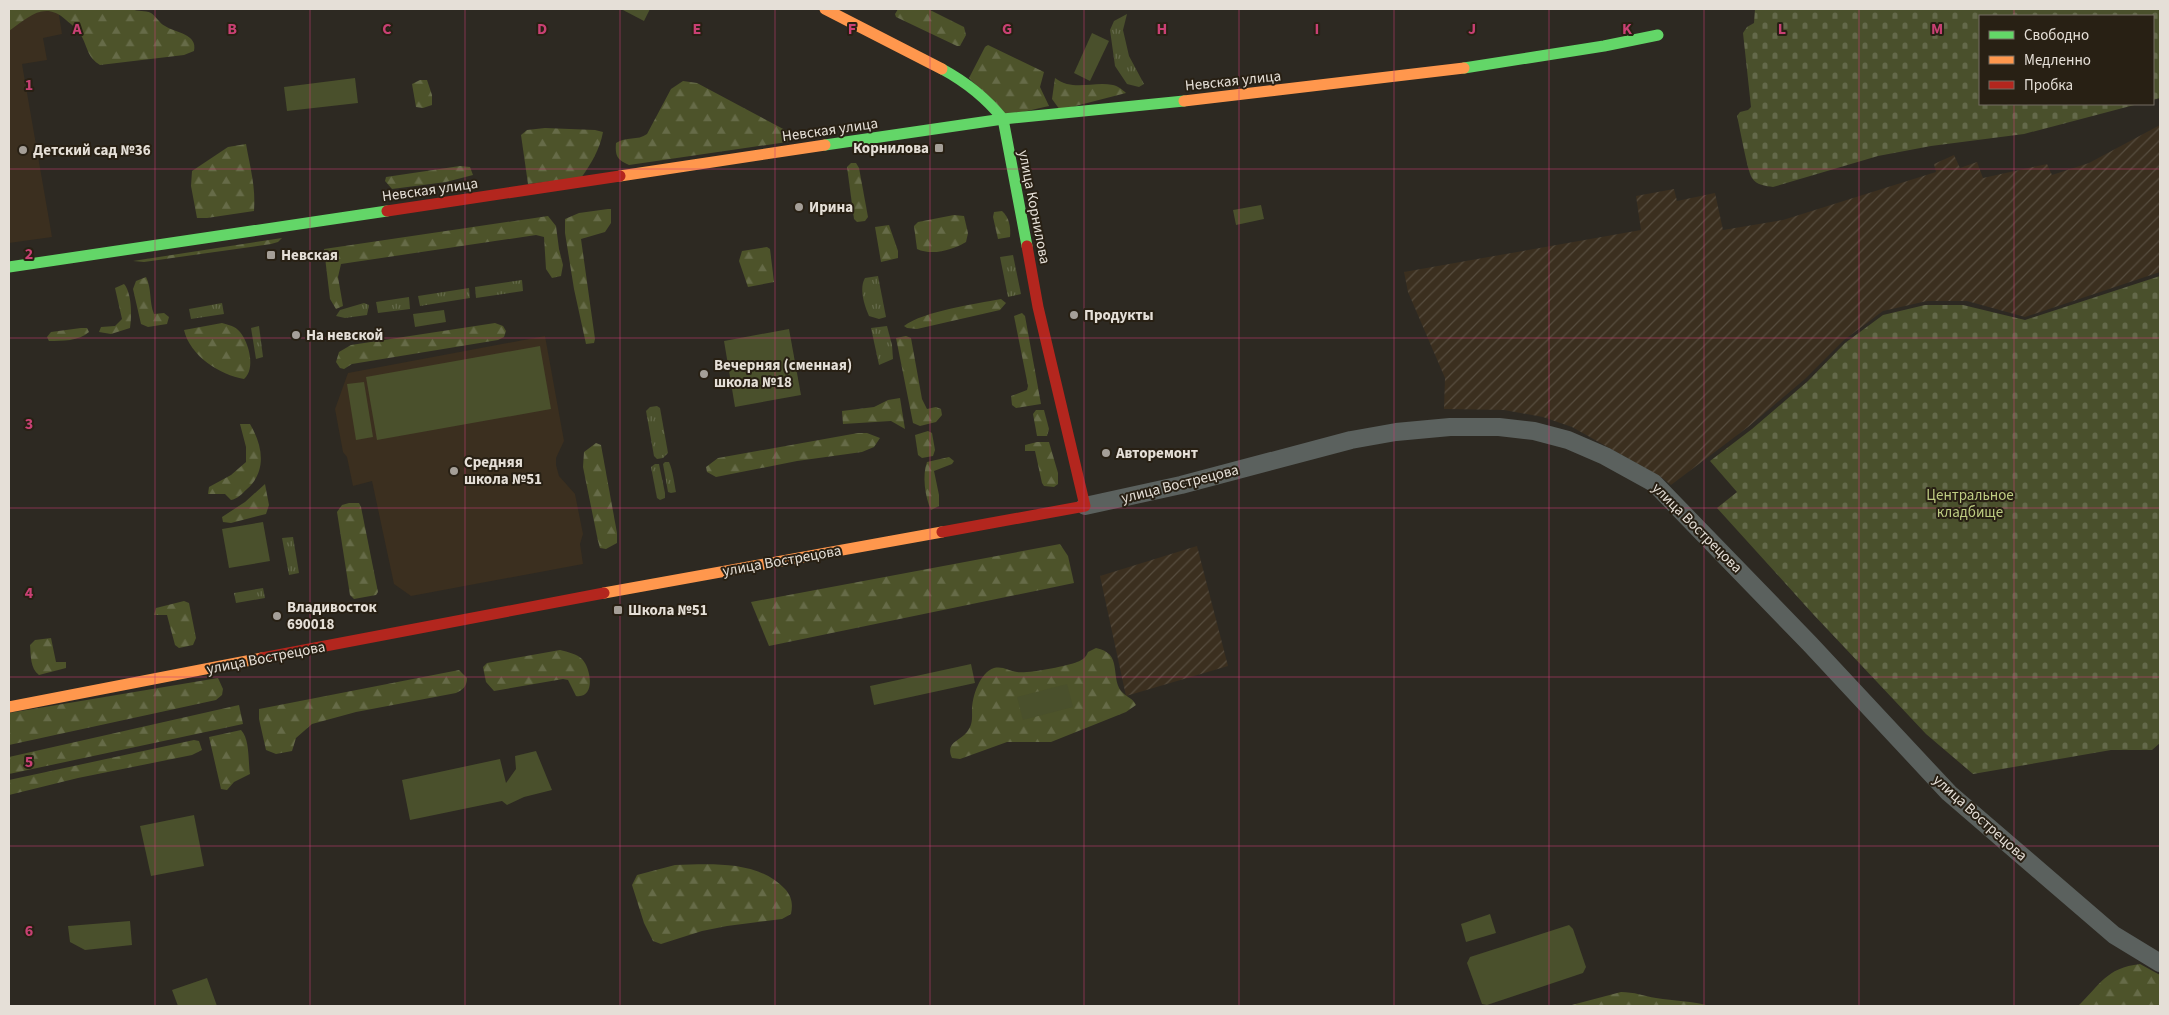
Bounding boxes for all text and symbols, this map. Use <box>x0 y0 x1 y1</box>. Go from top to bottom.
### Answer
legend <box>1979 15 2154 105</box>
text: A <box>71 18 82 40</box>
text: B <box>227 18 237 40</box>
text: C <box>382 18 392 40</box>
text: D <box>537 18 547 40</box>
text: E <box>693 18 701 40</box>
text: F <box>848 18 856 40</box>
text: G <box>1002 18 1012 40</box>
text: H <box>1157 18 1167 40</box>
text: I <box>1315 18 1319 40</box>
text: J <box>1468 18 1476 40</box>
text: K <box>1622 18 1632 40</box>
text: L <box>1778 18 1786 40</box>
text: M <box>1931 18 1943 40</box>
text: Свободно <box>2024 25 2089 46</box>
text: Медленно <box>2024 50 2091 71</box>
street label: Невская улица <box>1184 66 1282 96</box>
text: 1 <box>25 74 33 96</box>
text: Пробка <box>2024 75 2073 96</box>
street label: Невская улица <box>781 113 879 147</box>
place label: Корнилова <box>853 138 929 159</box>
place label: Детский сад №36 <box>33 140 151 161</box>
marker: Корнилова <box>933 142 945 154</box>
marker: Детский сад №36 <box>17 144 29 156</box>
street label: улица Корнилова <box>1013 148 1055 266</box>
street label: Невская улица <box>381 173 479 207</box>
place label: Ирина <box>809 197 853 218</box>
marker: Ирина <box>793 201 805 213</box>
text: 2 <box>25 243 33 265</box>
place label: Невская <box>281 245 338 266</box>
marker: Невская <box>265 249 277 261</box>
place label: Продукты <box>1084 305 1154 326</box>
marker: Продукты <box>1068 309 1080 321</box>
place label: На невской <box>306 325 383 346</box>
marker: На невской <box>290 329 302 341</box>
place label: Вечерняя (сменная) школа №18 <box>714 355 852 393</box>
marker: Вечерняя (сменная) школа №18 <box>698 368 710 380</box>
text: 3 <box>25 413 33 435</box>
place label: Авторемонт <box>1115 443 1198 464</box>
marker: Авторемонт <box>1100 447 1112 459</box>
place label: Средняя школа №51 <box>464 452 542 490</box>
street label: улица Вострецова <box>1119 459 1241 509</box>
marker: Средняя школа №51 <box>448 465 460 477</box>
street label: улица Вострецова <box>1647 478 1747 578</box>
park label: Центральное кладбище <box>1926 485 2014 523</box>
street label: улица Вострецова <box>721 540 843 582</box>
text: 4 <box>25 582 34 604</box>
place label: Владивосток 690018 <box>287 597 378 635</box>
place label: Школа №51 <box>628 600 708 621</box>
marker: Школа №51 <box>612 604 624 616</box>
marker: Владивосток 690018 <box>271 610 283 622</box>
street label: улица Вострецова <box>205 636 327 680</box>
text: 5 <box>25 751 33 773</box>
street label: улица Вострецова <box>1928 770 2032 866</box>
text: 6 <box>25 920 33 942</box>

